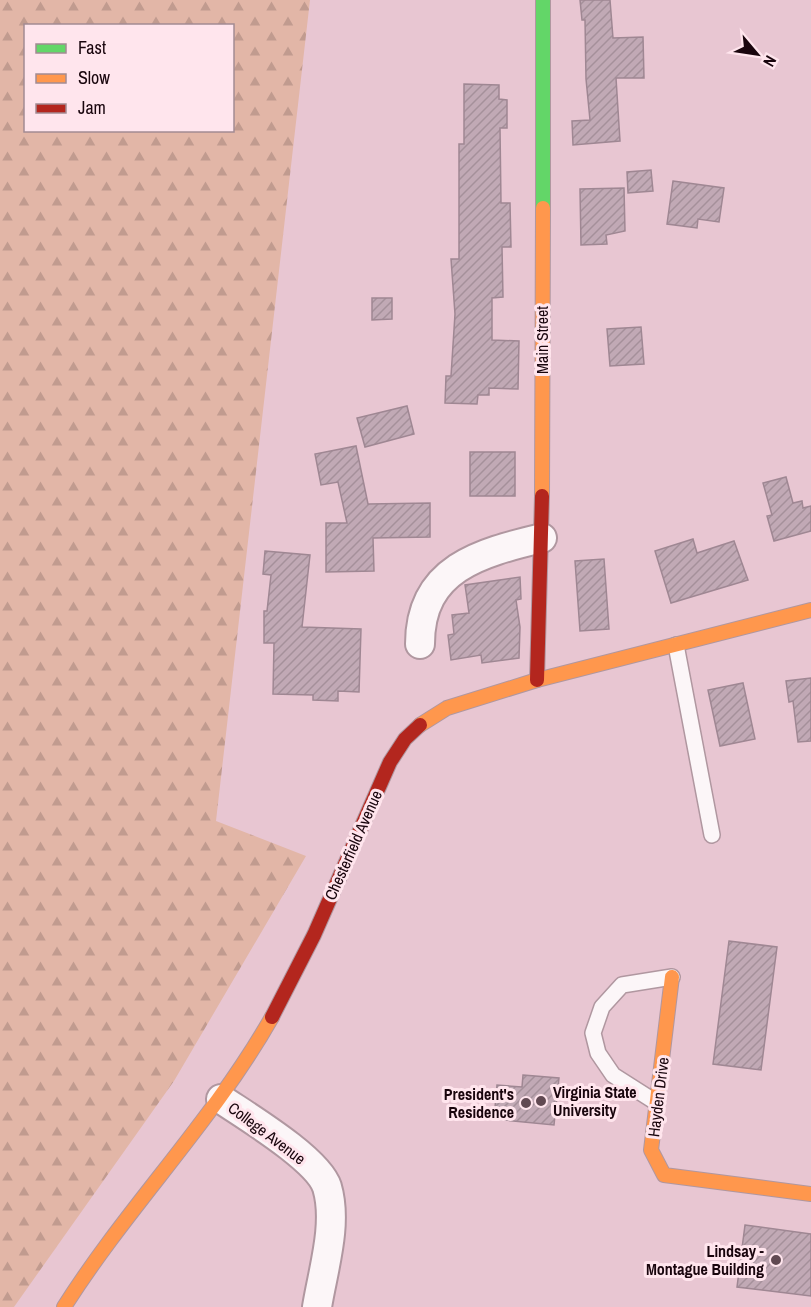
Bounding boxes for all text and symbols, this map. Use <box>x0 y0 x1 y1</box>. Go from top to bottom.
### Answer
legend <box>24 24 234 132</box>
north arrow <box>727 24 787 84</box>
text: Fast <box>78 35 106 60</box>
text: N <box>758 52 782 71</box>
text: Slow <box>78 65 110 90</box>
text: Jam <box>78 95 106 120</box>
street label: Main Street <box>531 306 553 374</box>
street label: Chesterfield Avenue <box>319 787 387 903</box>
street label: Hayden Drive <box>642 1056 674 1138</box>
place label: Virginia State University <box>553 1081 637 1121</box>
place label: President's Residence <box>444 1083 514 1123</box>
marker: Virginia State University <box>534 1094 548 1108</box>
marker: President's Residence <box>519 1096 533 1110</box>
street label: College Avenue <box>224 1097 310 1169</box>
place label: Lindsay - Montague Building <box>646 1240 765 1280</box>
marker: Lindsay - Montague Building <box>769 1253 783 1267</box>

